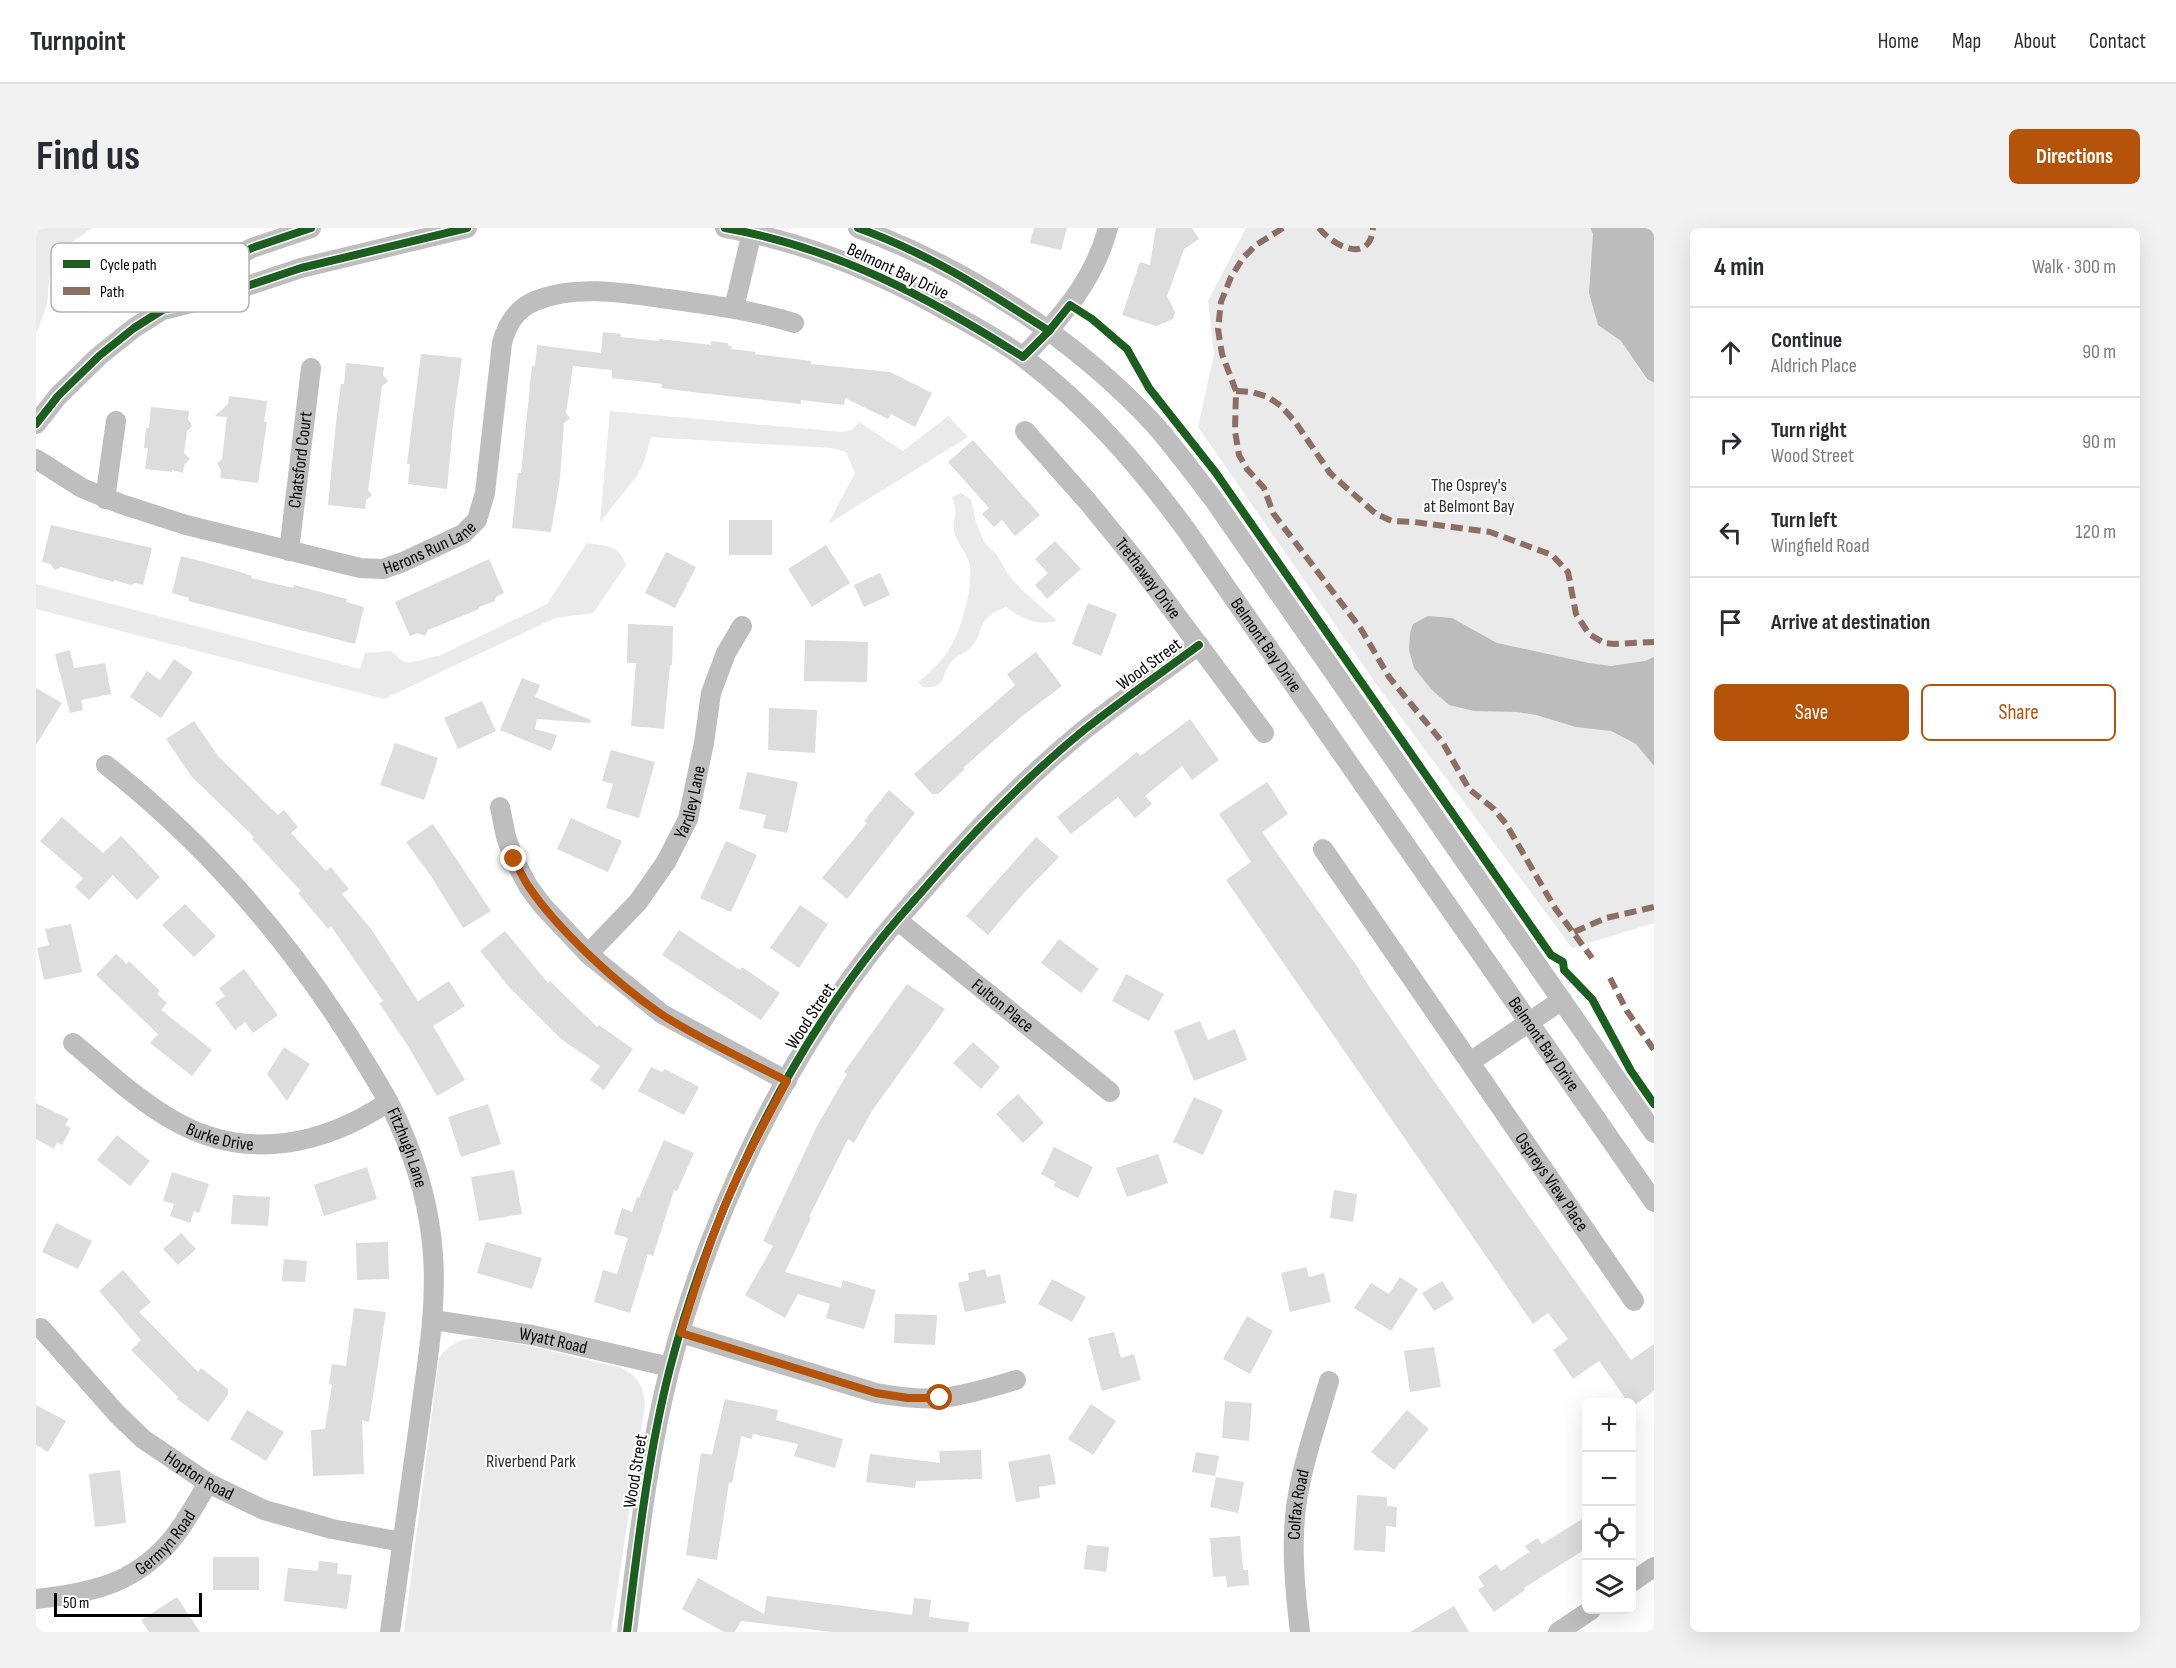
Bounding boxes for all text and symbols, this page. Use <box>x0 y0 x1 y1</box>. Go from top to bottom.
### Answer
text: Turnpoint <box>30 25 126 58</box>
text: Home <box>1878 29 1919 54</box>
text: Map <box>1952 29 1981 54</box>
text: About <box>2014 29 2056 54</box>
text: Contact <box>2089 29 2146 54</box>
button: Directions <box>2009 129 2140 184</box>
text: Find us <box>36 131 140 182</box>
street label: Belmont Bay Drive <box>844 239 952 304</box>
legend <box>51 243 249 312</box>
text: 4 min <box>1714 252 1764 283</box>
text: Walk · 300 m <box>2032 255 2116 279</box>
text: Cycle path <box>100 256 157 275</box>
text: Path <box>100 283 124 302</box>
text: Continue <box>1771 327 1842 354</box>
icon: ahead <box>1714 336 1747 369</box>
text: 90 m <box>2082 340 2116 364</box>
text: Aldrich Place <box>1771 354 1857 378</box>
street label: Chatsford Court <box>284 410 317 509</box>
text: Turn right <box>1771 417 1847 444</box>
icon: right <box>1714 426 1747 459</box>
text: 90 m <box>2082 430 2116 454</box>
text: Wood Street <box>1771 444 1854 468</box>
park label: The Osprey's at Belmont Bay <box>1424 475 1514 517</box>
text: Turn left <box>1771 507 1837 534</box>
icon: left <box>1714 516 1747 549</box>
street label: Herons Run Lane <box>380 517 481 579</box>
text: 120 m <box>2076 520 2116 544</box>
street label: Trethaway Drive <box>1110 534 1185 623</box>
text: Wingfield Road <box>1771 534 1870 558</box>
street label: Belmont Bay Drive <box>1226 594 1306 697</box>
icon: arrive <box>1714 606 1747 639</box>
text: Arrive at destination <box>1771 609 1930 636</box>
street label: Wood Street <box>1113 634 1186 695</box>
button: Save <box>1714 684 1909 741</box>
button: Share <box>1921 684 2116 741</box>
street label: Yardley Lane <box>670 764 710 842</box>
route end <box>500 845 526 871</box>
street label: Fulton Place <box>967 975 1038 1037</box>
street label: Wood Street <box>781 979 840 1053</box>
street label: Belmont Bay Drive <box>1504 993 1584 1095</box>
street label: Fitzhugh Lane <box>382 1104 431 1190</box>
street label: Burke Drive <box>183 1119 254 1155</box>
street label: Ospreys View Place <box>1510 1129 1593 1235</box>
street label: Wyatt Road <box>518 1323 589 1358</box>
route start <box>926 1384 952 1410</box>
map controls <box>1582 1398 1636 1614</box>
button: + <box>1582 1398 1636 1452</box>
street label: Wood Street <box>619 1432 652 1510</box>
street label: Hopton Road <box>160 1447 237 1505</box>
park label: Riverbend Park <box>486 1451 576 1472</box>
button: − <box>1582 1452 1636 1506</box>
street label: Colfax Road <box>1284 1467 1314 1540</box>
button: locate <box>1582 1506 1636 1560</box>
street label: Germyn Road <box>131 1507 200 1580</box>
button: layers <box>1582 1560 1636 1614</box>
scale bar <box>54 1590 202 1618</box>
text: 50 m <box>63 1594 89 1613</box>

